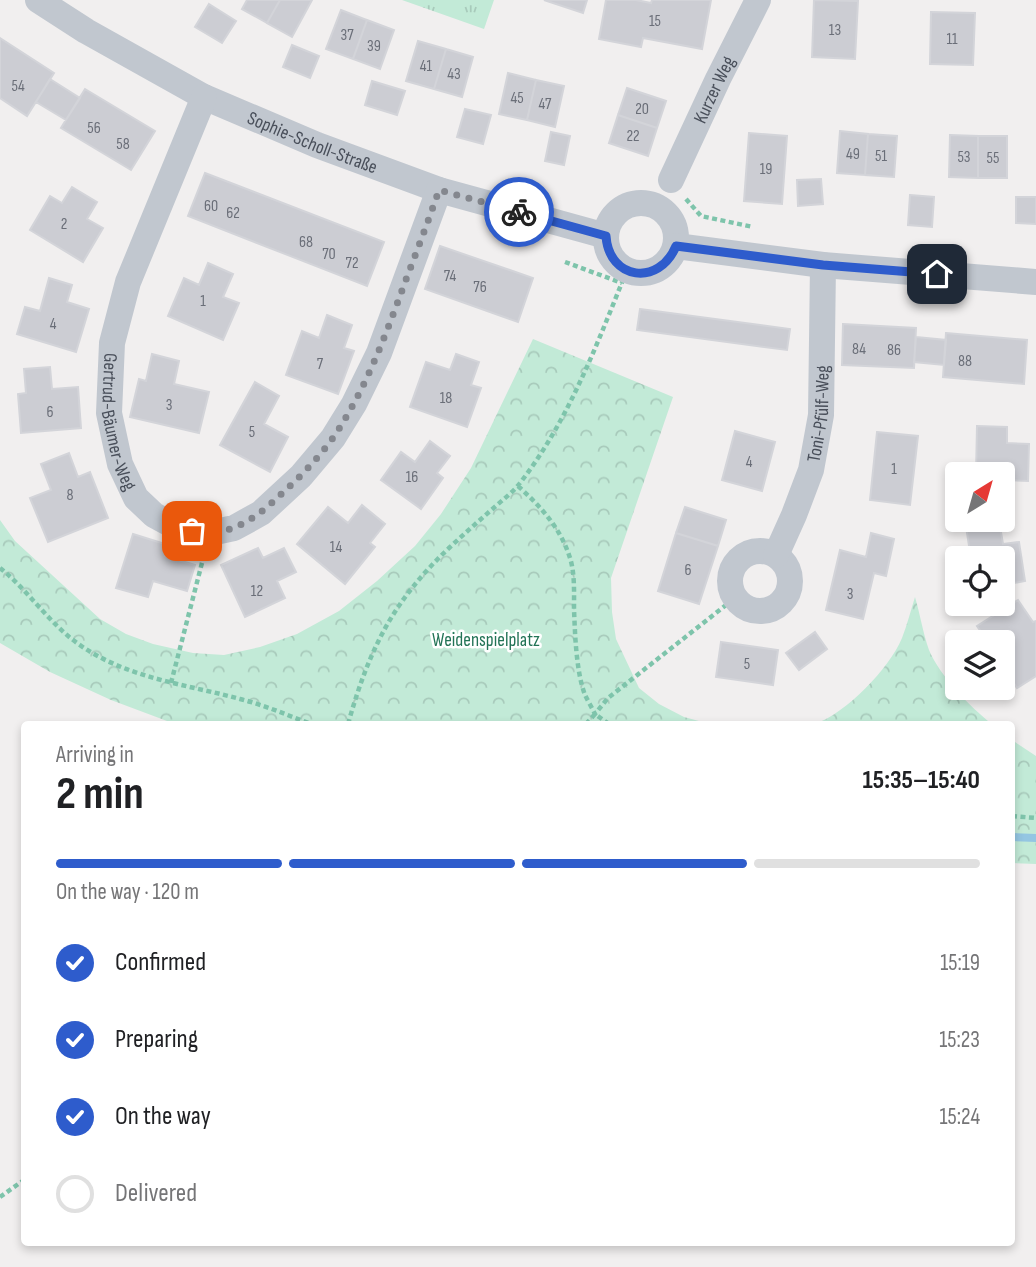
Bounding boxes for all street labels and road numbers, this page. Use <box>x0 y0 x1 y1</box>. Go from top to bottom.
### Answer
street label: Kurzer Weg <box>689 52 741 127</box>
street label: Sophie-Scholl-Straße <box>244 107 380 179</box>
street label: Gertrud-Bäumer-Weg <box>96 352 141 495</box>
street label: Toni-Pfülf-Weg <box>803 365 835 464</box>

